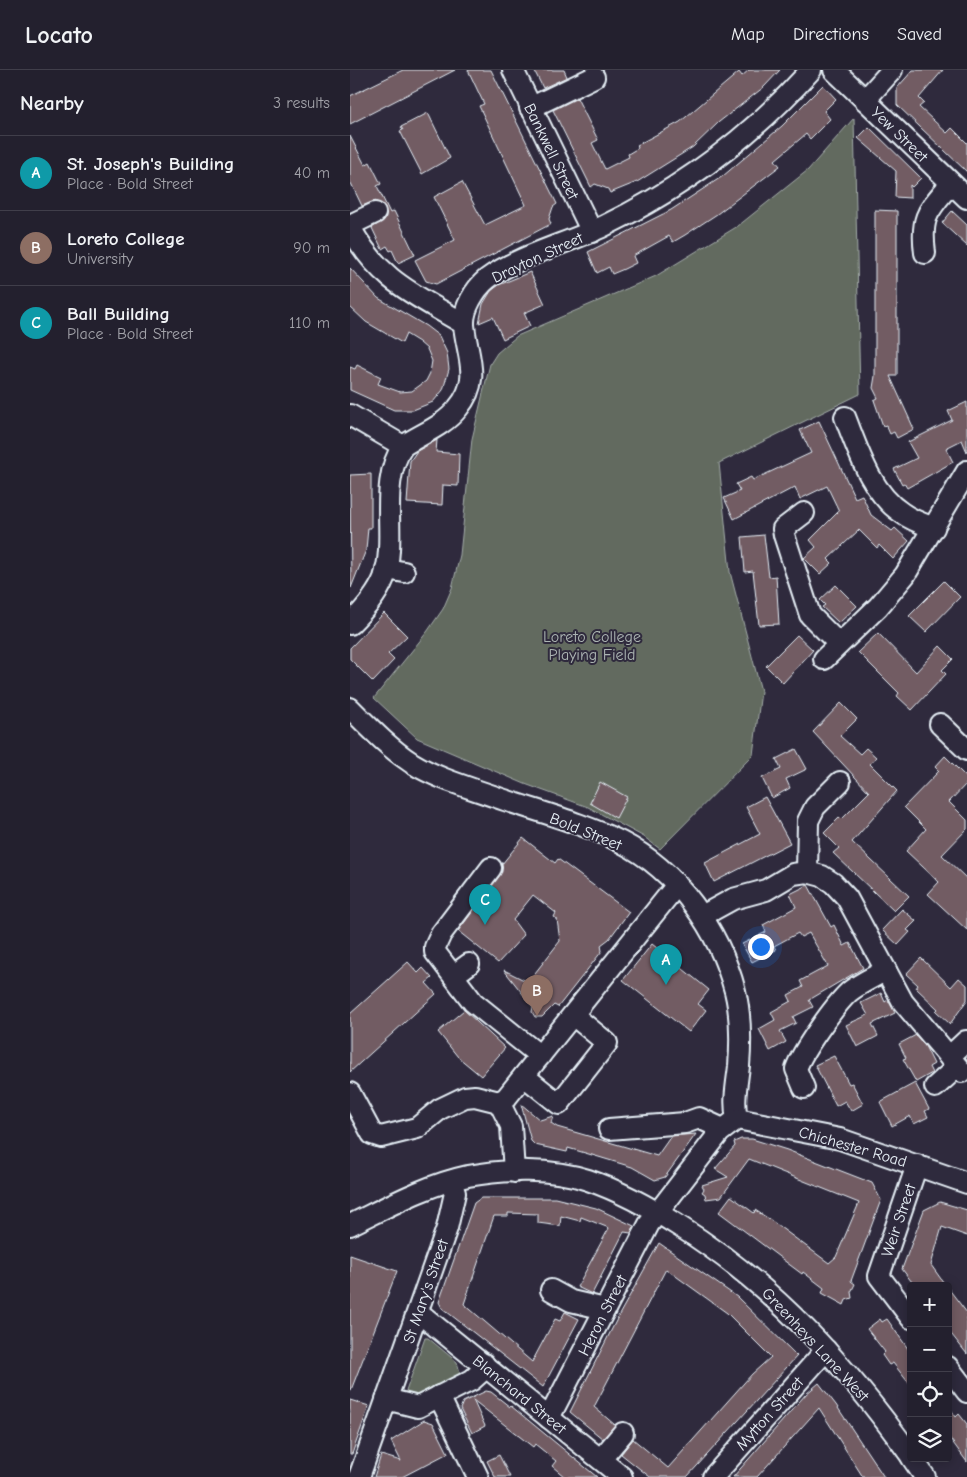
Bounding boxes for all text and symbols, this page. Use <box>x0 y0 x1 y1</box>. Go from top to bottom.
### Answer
text: Locato <box>25 21 93 49</box>
text: Map <box>731 24 765 45</box>
text: Directions <box>793 24 869 45</box>
text: Saved <box>897 24 942 45</box>
text: Nearby <box>20 91 84 115</box>
text: 3 results <box>273 94 330 112</box>
street label: Bankwell Street <box>520 101 582 203</box>
street label: Yew Street <box>867 103 932 166</box>
text: St. Joseph's Building <box>67 153 235 175</box>
text: A <box>32 164 40 182</box>
text: 40 m <box>294 164 330 182</box>
text: Place · Bold Street <box>67 175 193 193</box>
text: Loreto College <box>67 228 185 250</box>
street label: Drayton Street <box>489 229 586 287</box>
text: B <box>31 239 41 257</box>
text: 90 m <box>293 239 330 257</box>
text: University <box>67 250 133 268</box>
text: Ball Building <box>67 303 170 325</box>
text: C <box>31 314 41 332</box>
text: 110 m <box>289 314 330 332</box>
text: Place · Bold Street <box>67 325 193 343</box>
park label: Loreto College Playing Field <box>543 628 641 664</box>
street label: Bold Street <box>547 809 625 855</box>
pin: C <box>469 884 501 925</box>
your location <box>748 934 774 960</box>
pin: A <box>650 944 682 985</box>
pin: B <box>521 975 553 1016</box>
street label: Chichester Road <box>797 1123 909 1171</box>
street label: Weir Street <box>878 1181 920 1259</box>
street label: St Mary's Street <box>400 1236 452 1346</box>
street label: Heron Street <box>575 1272 631 1359</box>
map controls <box>907 1282 952 1462</box>
button: + <box>907 1282 952 1327</box>
street label: Greenheys Lane West <box>758 1284 873 1405</box>
button: − <box>907 1327 952 1372</box>
street label: Blanchard Street <box>469 1352 570 1438</box>
button: locate <box>907 1372 952 1417</box>
street label: Mytton Street <box>732 1373 807 1454</box>
button: layers <box>907 1417 952 1462</box>

